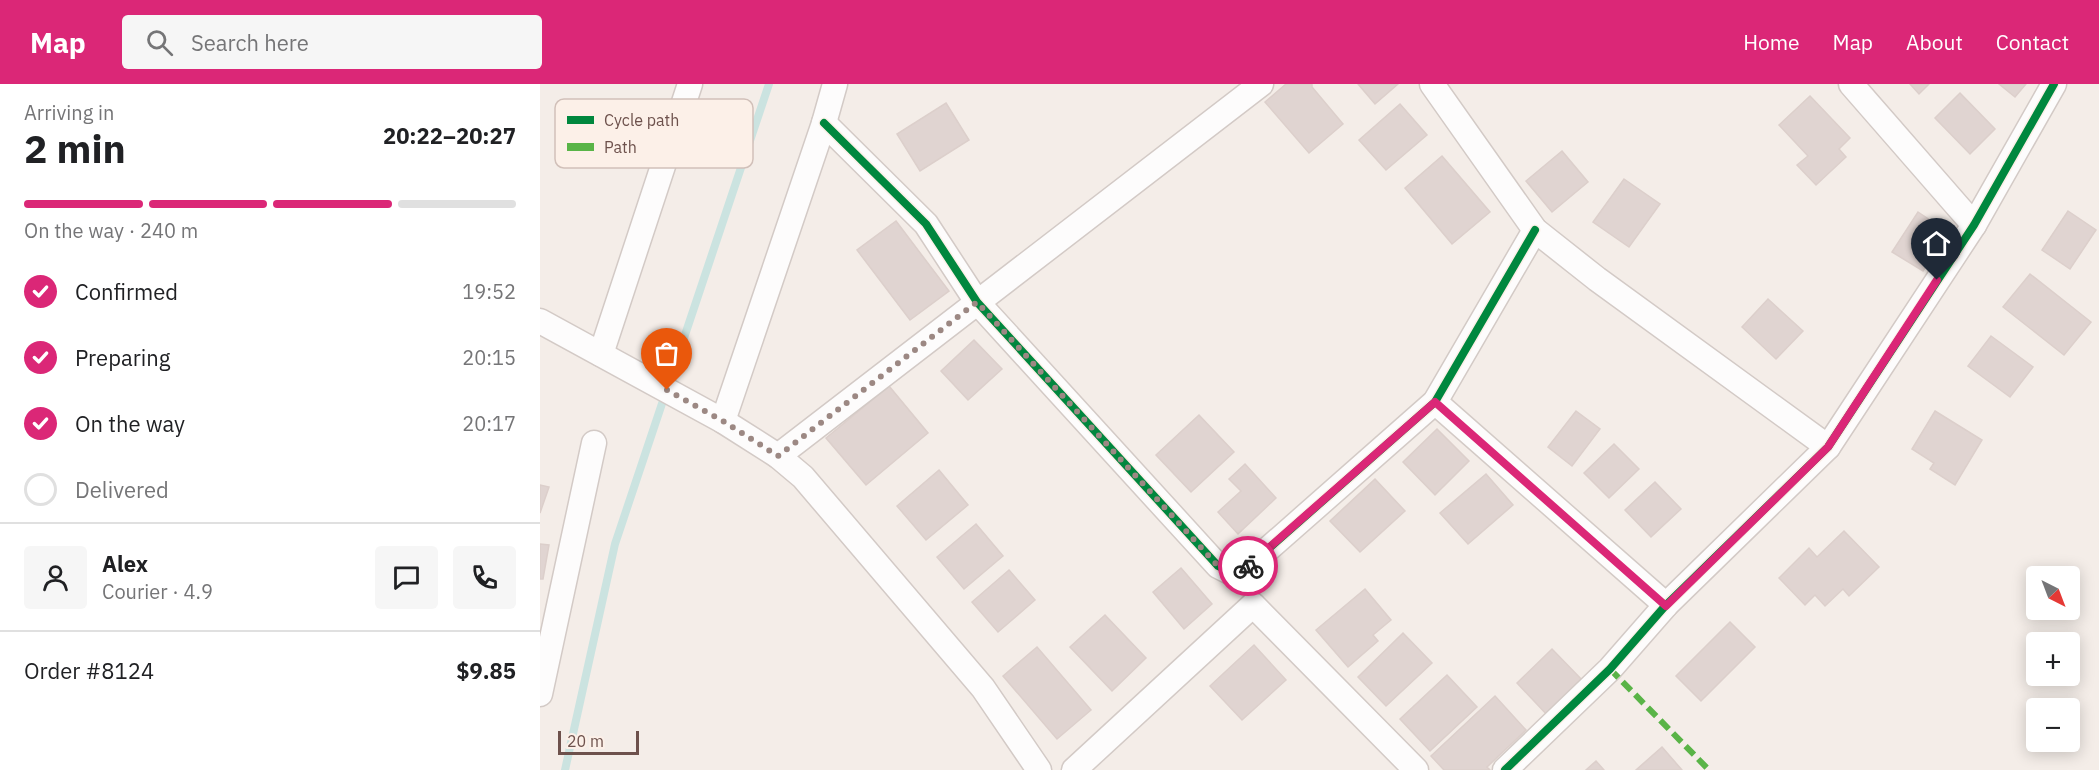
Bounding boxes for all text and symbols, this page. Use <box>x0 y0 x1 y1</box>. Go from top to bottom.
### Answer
search box <box>122 15 542 69</box>
text: Map <box>30 24 86 61</box>
icon: search <box>143 26 176 59</box>
text: Search here <box>191 28 309 57</box>
text: Home <box>1743 28 1800 56</box>
text: Map <box>1833 28 1873 56</box>
text: About <box>1906 28 1963 56</box>
text: Contact <box>1996 28 2069 56</box>
text: Arriving in <box>24 99 114 126</box>
legend <box>555 99 753 168</box>
text: Cycle path <box>604 110 679 130</box>
text: 20:22–20:27 <box>383 121 516 150</box>
text: 2 min <box>24 123 126 174</box>
text: Path <box>604 137 637 157</box>
text: On the way · 240 m <box>24 217 198 244</box>
pin <box>1911 218 1962 280</box>
icon: home <box>1920 227 1953 260</box>
icon: check <box>24 275 57 308</box>
text: Confirmed <box>75 277 178 306</box>
text: 19:52 <box>462 278 516 305</box>
pin <box>641 328 692 390</box>
icon: bag <box>650 337 683 370</box>
icon: check <box>24 341 57 374</box>
text: Preparing <box>75 343 170 372</box>
text: 20:15 <box>462 344 516 371</box>
icon: check <box>24 407 57 440</box>
text: On the way <box>75 409 185 438</box>
text: 20:17 <box>462 410 516 437</box>
text: Delivered <box>75 475 169 504</box>
courier <box>1218 536 1278 596</box>
button: person <box>24 546 87 609</box>
button: chat <box>375 546 438 609</box>
button: phone <box>453 546 516 609</box>
text: Alex <box>102 549 148 578</box>
icon: bike <box>1232 550 1265 583</box>
north arrow <box>2026 566 2080 620</box>
map controls <box>2026 566 2080 752</box>
text: Courier · 4.9 <box>102 578 213 605</box>
button: + <box>2026 632 2080 686</box>
text: Order #8124 <box>24 656 154 685</box>
text: $9.85 <box>456 656 516 685</box>
button: − <box>2026 698 2080 752</box>
scale bar <box>558 728 639 756</box>
text: 20 m <box>567 731 604 751</box>

